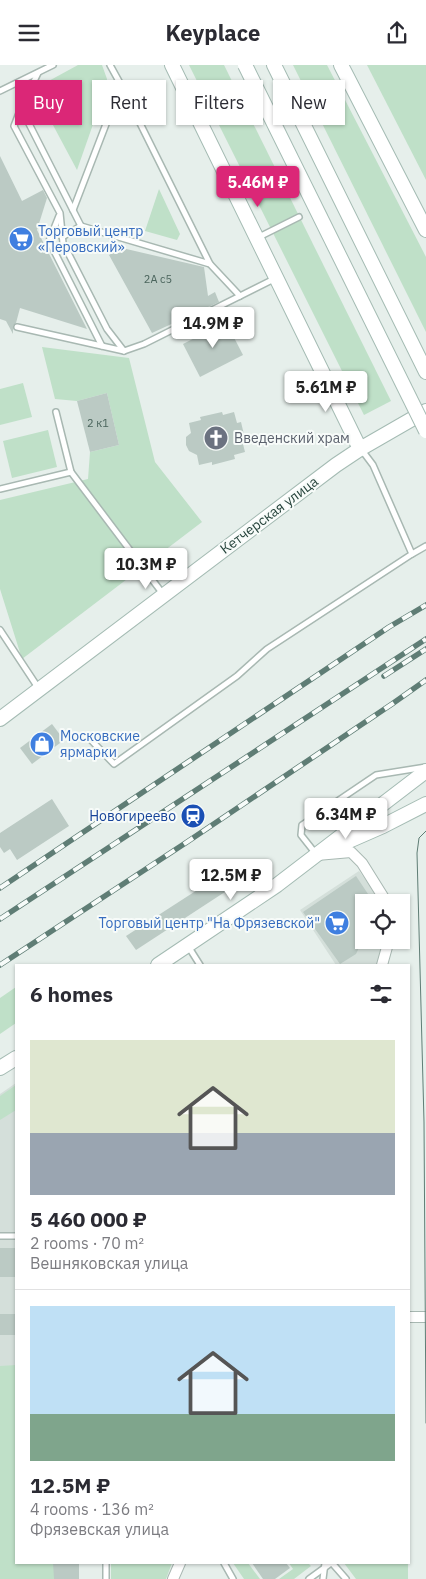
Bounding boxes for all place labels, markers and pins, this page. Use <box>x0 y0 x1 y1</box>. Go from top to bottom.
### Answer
pin: 5.46M ₽ <box>212 165 304 208</box>
place label: Торговый центр «Перовский» <box>38 222 143 256</box>
supermarket icon: Торговый центр «Перовский» <box>8 226 34 252</box>
pin: 14.9M ₽ <box>167 307 259 349</box>
pin: 5.61M ₽ <box>280 371 372 413</box>
church icon: Введенский храм <box>203 425 229 451</box>
place label: Введенский храм <box>234 429 350 447</box>
pin: 10.3M ₽ <box>100 547 192 590</box>
place label: Московские ярмарки <box>60 727 140 761</box>
shop icon: Московские ярмарки <box>29 731 55 757</box>
pin: 6.34M ₽ <box>300 797 392 840</box>
station icon: Новогиреево <box>180 803 206 829</box>
place label: Новогиреево <box>89 807 176 825</box>
pin: 12.5M ₽ <box>185 859 277 901</box>
supermarket icon: Торговый центр "На Фрязевской" <box>324 910 350 936</box>
place label: Торговый центр "На Фрязевской" <box>99 914 320 932</box>

